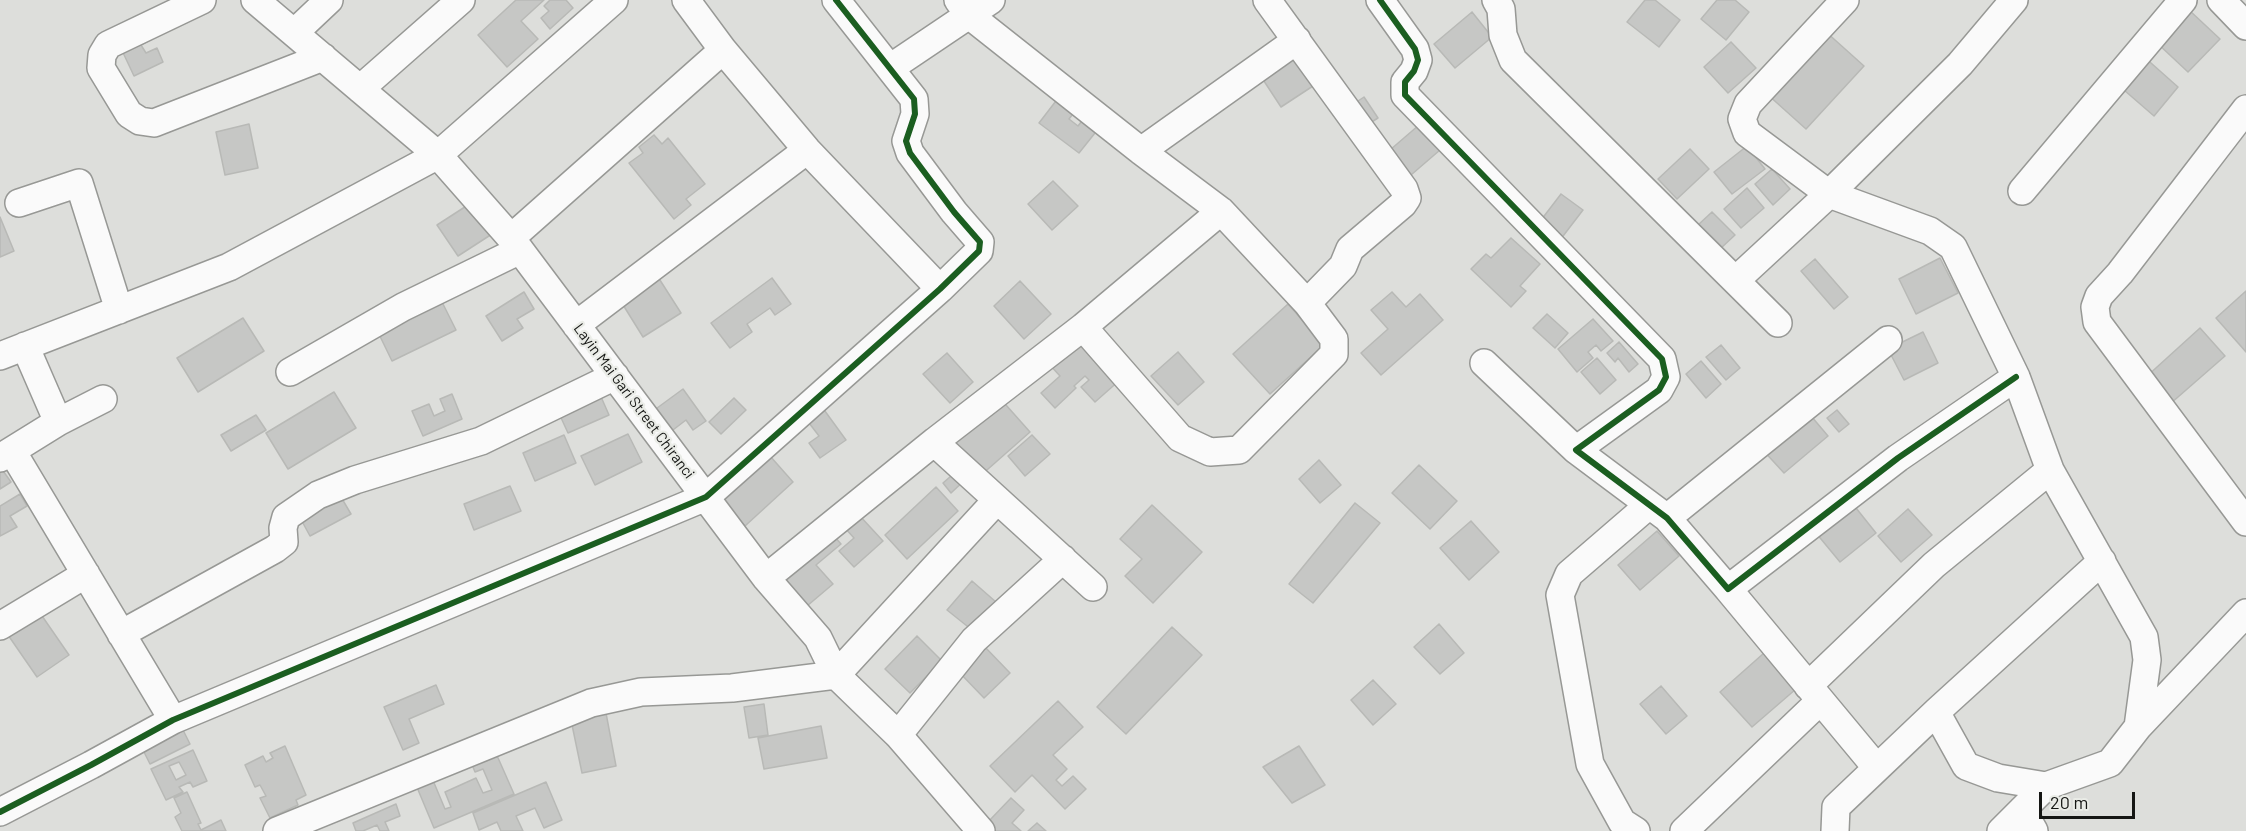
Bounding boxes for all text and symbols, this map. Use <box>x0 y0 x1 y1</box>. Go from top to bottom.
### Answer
street label: Layin Mai Gari Street Chiranci <box>570 320 698 482</box>
scale bar <box>2042 780 2138 818</box>
text: 20 m <box>2050 791 2088 813</box>

